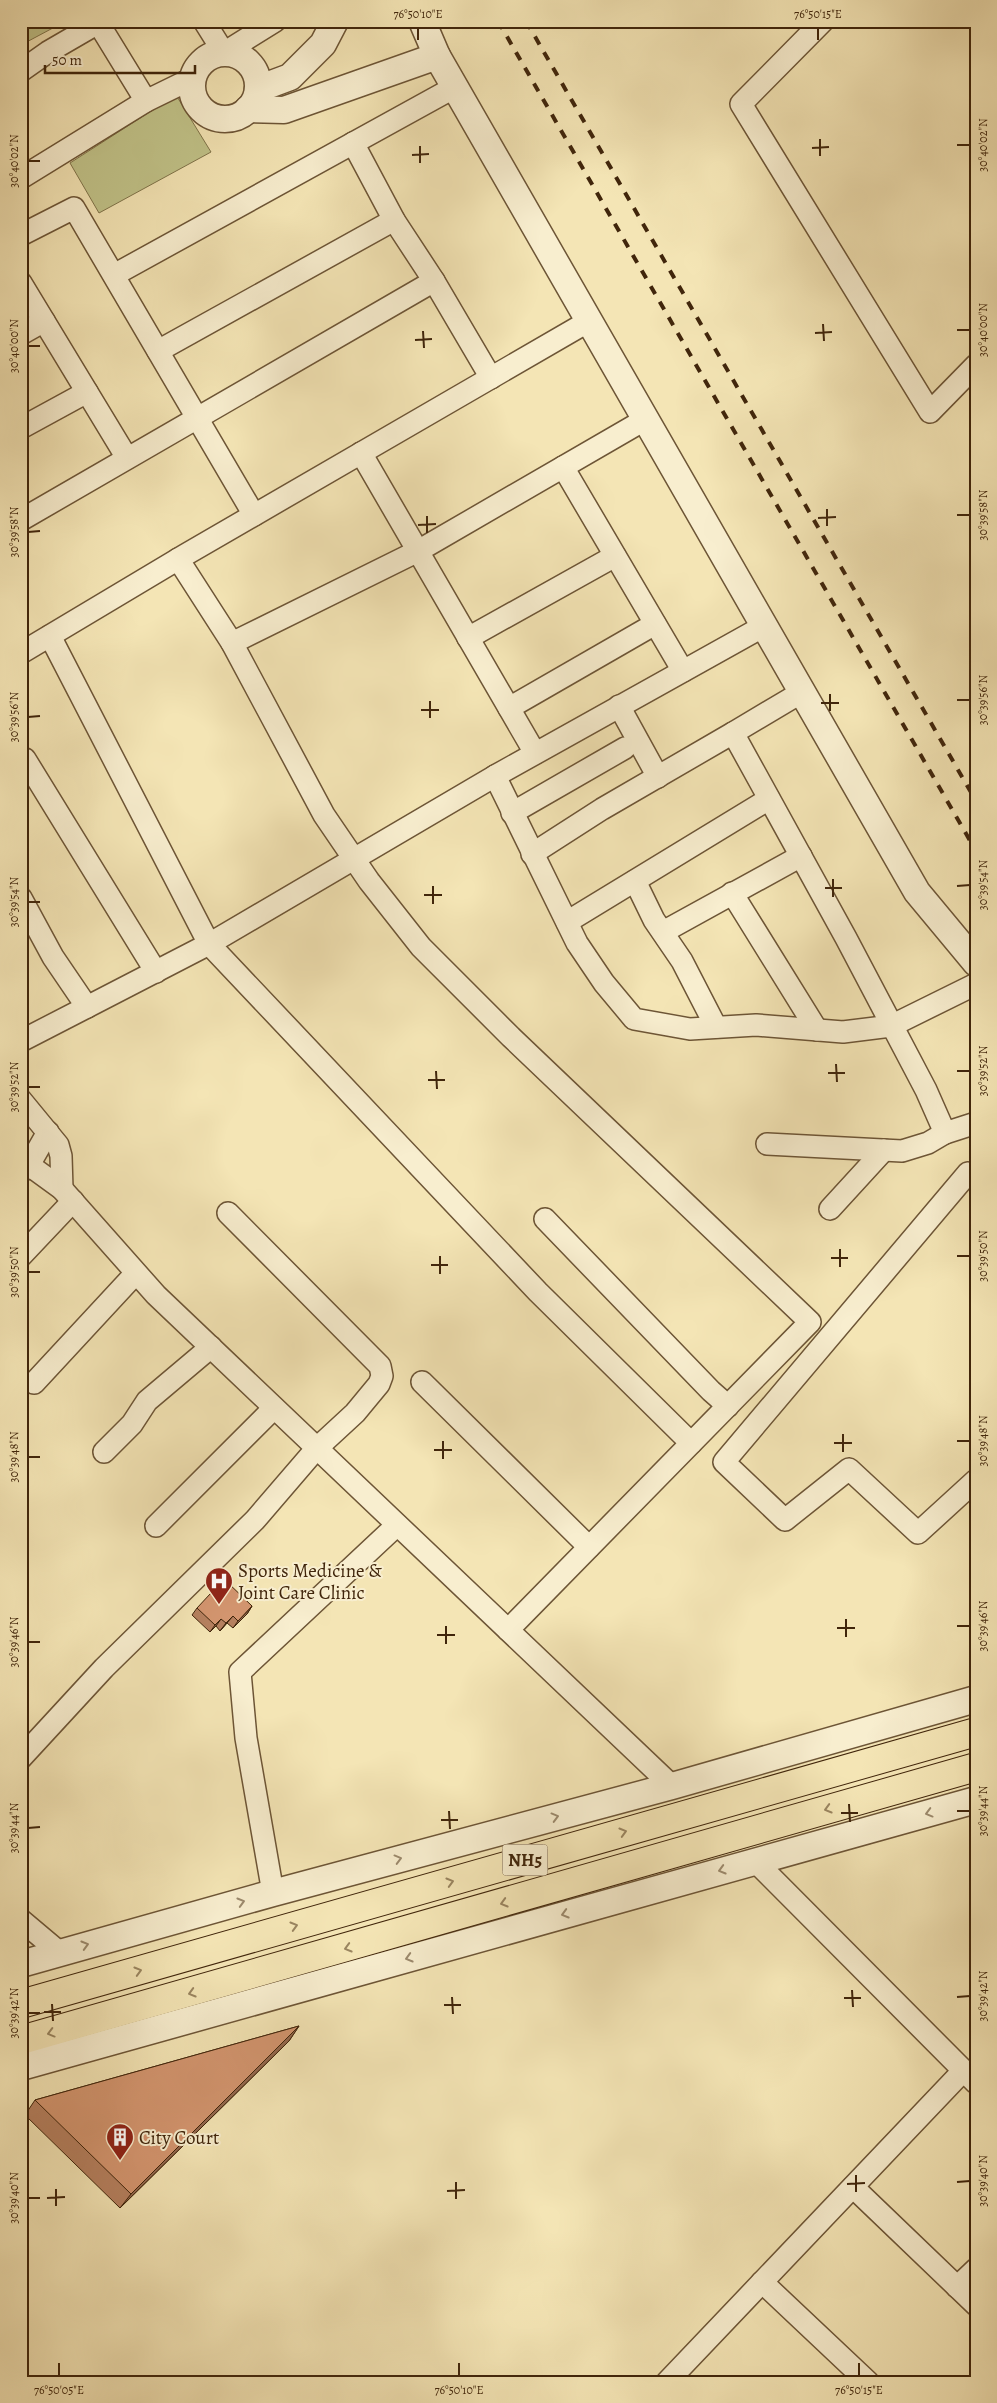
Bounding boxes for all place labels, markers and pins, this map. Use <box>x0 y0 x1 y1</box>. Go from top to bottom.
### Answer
place label: Sports Medicine & Joint Care Clinic <box>238 1558 382 1606</box>
hospital icon: Sports Medicine & Joint Care Clinic <box>204 1566 234 1605</box>
building icon: City Court <box>105 2122 135 2161</box>
place label: City Court <box>139 2125 219 2151</box>

